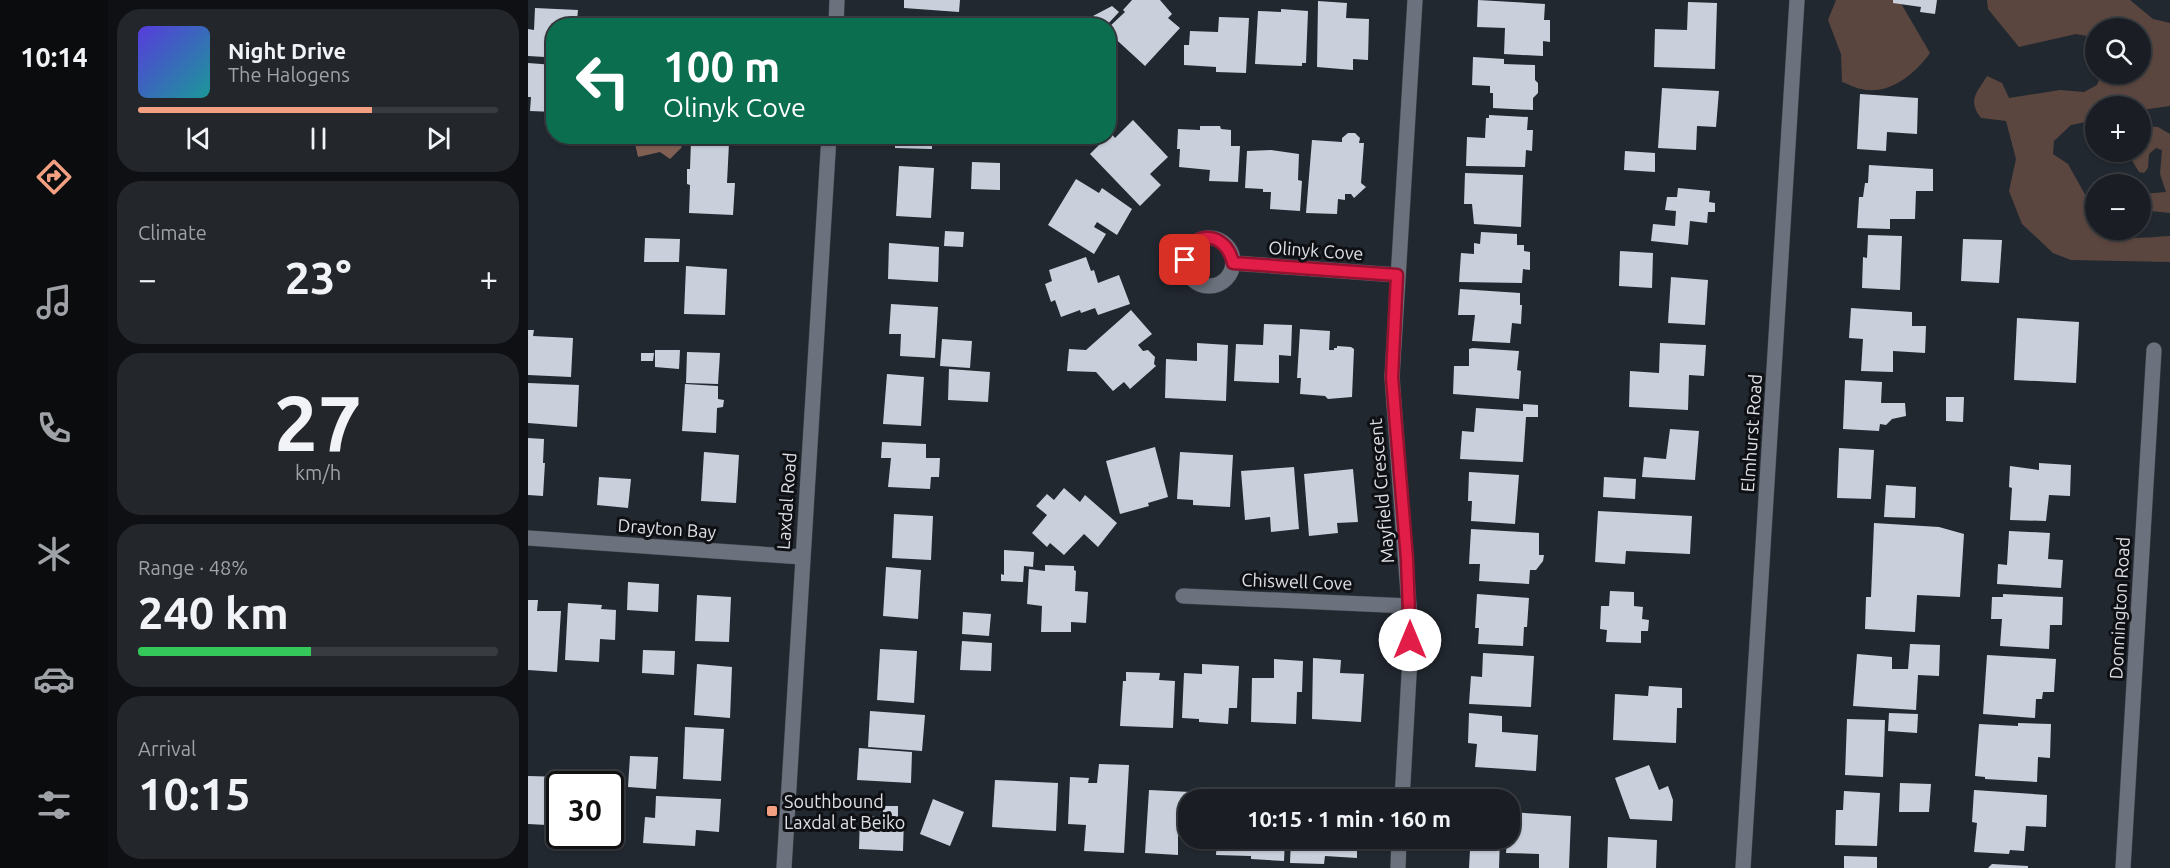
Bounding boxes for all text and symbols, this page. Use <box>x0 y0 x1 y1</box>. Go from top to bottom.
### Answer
map controls <box>2085 18 2151 240</box>
button: search <box>2085 18 2151 84</box>
text: Night Drive <box>228 38 346 63</box>
text: 10:14 <box>20 42 88 72</box>
icon: left <box>564 42 642 120</box>
text: 100 m <box>663 43 780 90</box>
text: The Halogens <box>228 63 350 86</box>
text: Olinyk Cove <box>663 92 806 122</box>
button: + <box>2085 96 2151 162</box>
icon: previous <box>182 122 215 155</box>
icon: pause <box>302 122 335 155</box>
icon: next <box>422 122 455 155</box>
icon: directions <box>33 156 75 198</box>
button: − <box>2085 174 2151 240</box>
text: Climate <box>138 221 207 244</box>
pin <box>1159 234 1210 285</box>
street label: Olinyk Cove <box>1268 237 1364 263</box>
icon: arrive <box>1168 243 1201 276</box>
text: 23° <box>285 252 351 303</box>
text: − <box>138 260 157 297</box>
text: + <box>479 260 498 297</box>
icon: music <box>33 281 75 323</box>
street label: Elmhurst Road <box>1737 373 1765 493</box>
text: 27 <box>274 378 362 466</box>
icon: phone <box>33 407 75 449</box>
street label: Mayfield Crescent <box>1365 418 1397 564</box>
street label: Laxdal Road <box>773 452 799 550</box>
text: km/h <box>295 461 341 484</box>
street label: Drayton Bay <box>617 515 717 541</box>
icon: climate <box>33 533 75 575</box>
street label: Donnington Road <box>2105 536 2133 680</box>
text: Range · 48% <box>138 556 248 579</box>
street label: Chiswell Cove <box>1241 569 1353 593</box>
text: 240 km <box>138 587 289 638</box>
position arrow <box>1378 608 1442 672</box>
icon: car <box>33 658 75 700</box>
text: Arrival <box>138 737 196 760</box>
text: 10:15 <box>138 768 251 819</box>
speed limit sign: 30 <box>546 771 624 849</box>
icon: filters <box>33 784 75 826</box>
place label: Southbound Laxdal at Beiko <box>784 791 905 832</box>
marker: Southbound Laxdal at Beiko <box>765 804 779 818</box>
text: 10:15 · 1 min · 160 m <box>1247 806 1451 831</box>

